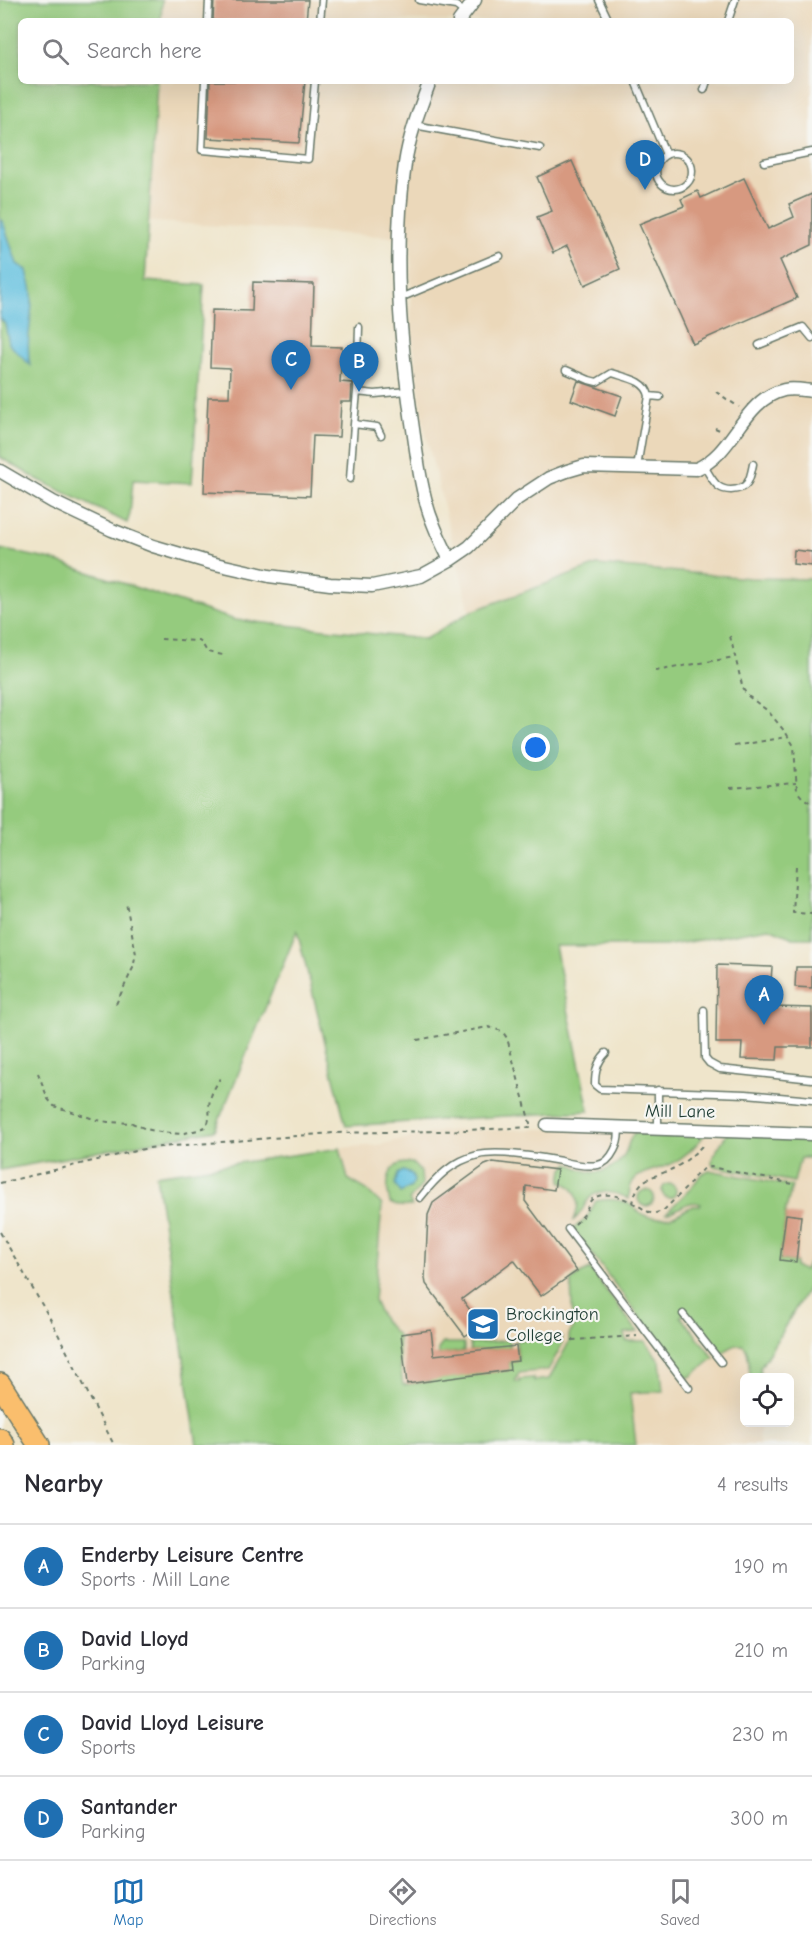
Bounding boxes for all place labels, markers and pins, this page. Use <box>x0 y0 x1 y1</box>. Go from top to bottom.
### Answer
pin: D <box>626 140 664 190</box>
pin: C <box>272 340 310 390</box>
pin: B <box>340 342 378 392</box>
pin: A <box>744 976 783 1025</box>
place label: Brockington College <box>506 1304 599 1346</box>
school or university icon: Brockington College <box>465 1306 501 1342</box>

